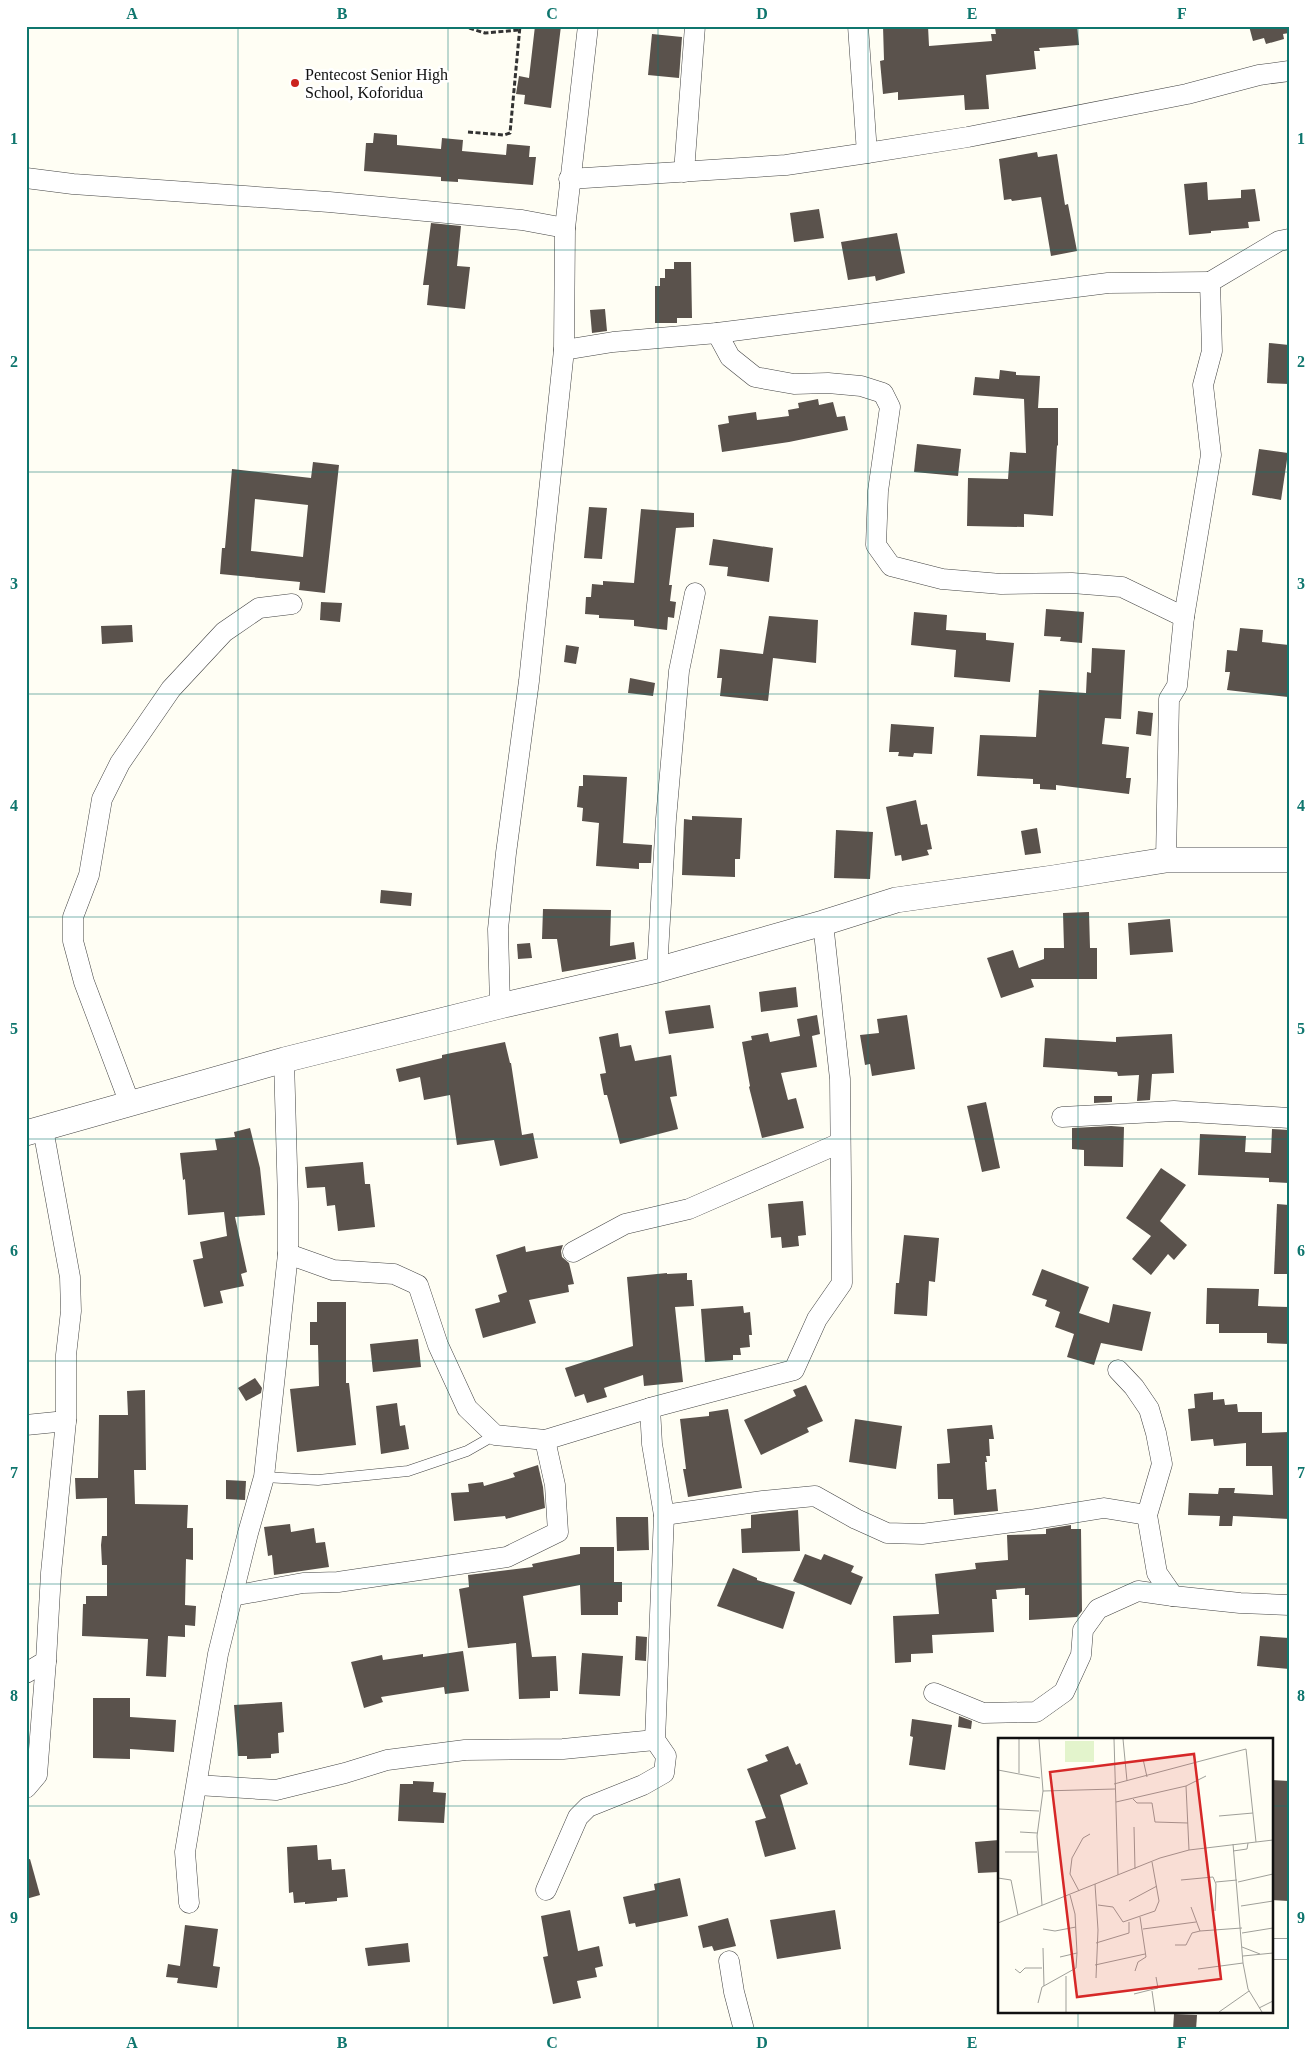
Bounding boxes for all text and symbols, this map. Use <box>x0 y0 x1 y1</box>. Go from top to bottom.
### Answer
text: A <box>126 5 138 22</box>
text: B <box>337 5 348 22</box>
text: C <box>546 5 558 22</box>
text: D <box>756 5 768 22</box>
text: E <box>967 5 977 22</box>
text: F <box>1177 5 1187 22</box>
place label: Pentecost Senior High School, Koforidua <box>305 66 448 101</box>
marker: Pentecost Senior High School, Koforidua <box>289 77 301 89</box>
text: 1 <box>10 130 18 147</box>
text: 1 <box>1297 130 1305 147</box>
text: 2 <box>10 353 18 370</box>
text: 2 <box>1297 353 1305 370</box>
text: 3 <box>10 575 18 592</box>
text: 3 <box>1297 575 1305 592</box>
text: 4 <box>10 797 18 814</box>
text: 4 <box>1297 797 1305 814</box>
text: 5 <box>10 1020 18 1037</box>
text: 5 <box>1297 1020 1305 1037</box>
text: 6 <box>10 1242 18 1259</box>
text: 6 <box>1297 1242 1305 1259</box>
text: 7 <box>10 1464 18 1481</box>
text: 7 <box>1297 1464 1305 1481</box>
text: 8 <box>10 1687 18 1704</box>
text: 8 <box>1297 1687 1305 1704</box>
inset map <box>998 1738 1272 2014</box>
text: 9 <box>10 1909 18 1926</box>
text: 9 <box>1297 1909 1305 1926</box>
text: A <box>126 2034 138 2051</box>
text: B <box>337 2034 348 2051</box>
text: C <box>546 2034 558 2051</box>
text: D <box>756 2034 768 2051</box>
text: E <box>967 2034 977 2051</box>
text: F <box>1177 2034 1187 2051</box>

